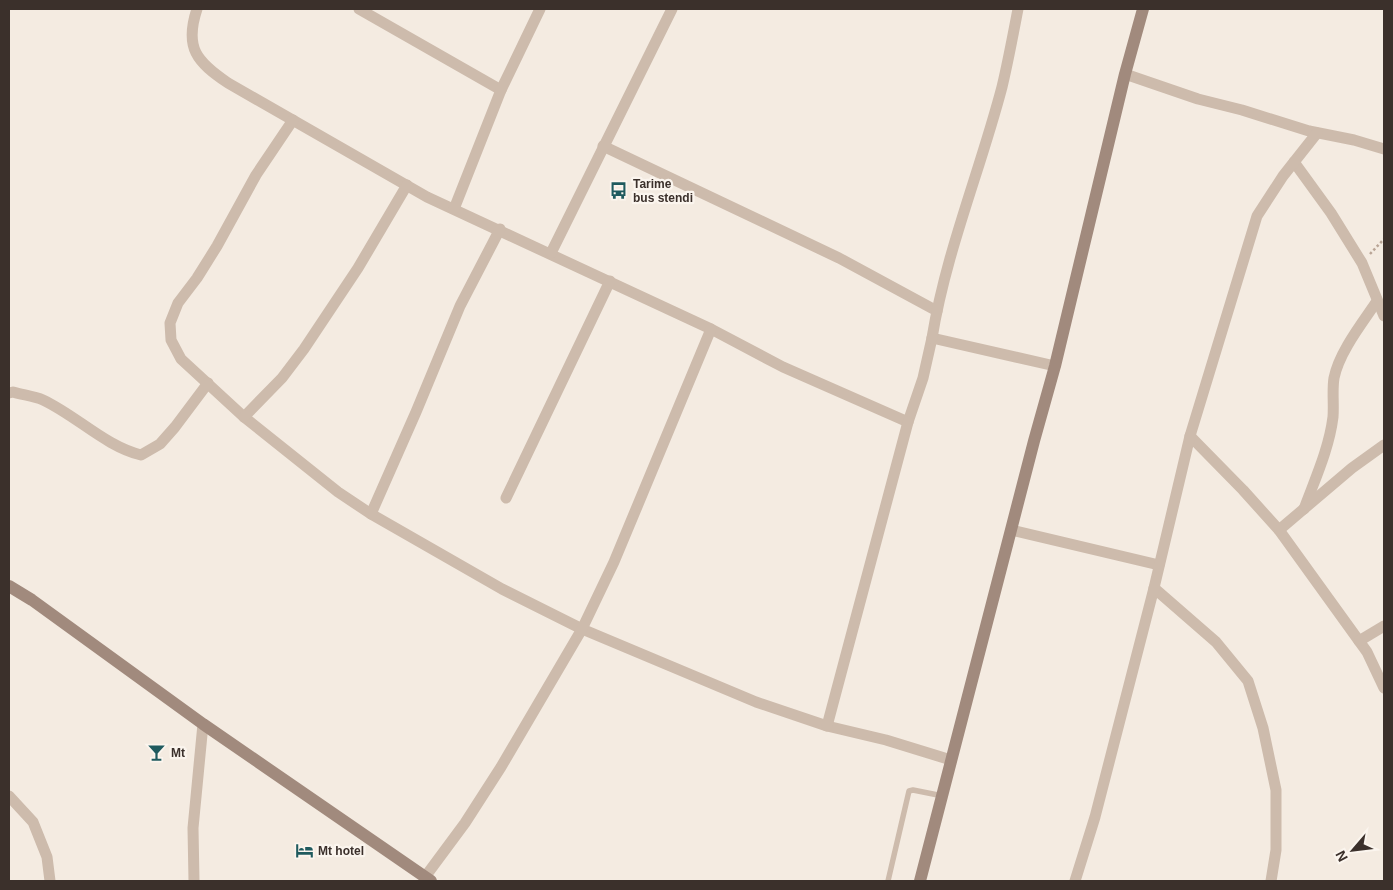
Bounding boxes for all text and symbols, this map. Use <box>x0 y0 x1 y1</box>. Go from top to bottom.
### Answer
place label: Tarime bus stendi <box>633 177 693 205</box>
bus stop icon: Tarime bus stendi <box>609 181 629 201</box>
bar icon: Mt <box>147 743 167 763</box>
place label: Mt <box>171 746 185 760</box>
north arrow <box>1328 825 1378 875</box>
hotel icon: Mt hotel <box>294 841 314 861</box>
place label: Mt hotel <box>318 844 364 858</box>
text: N <box>1332 848 1351 864</box>

